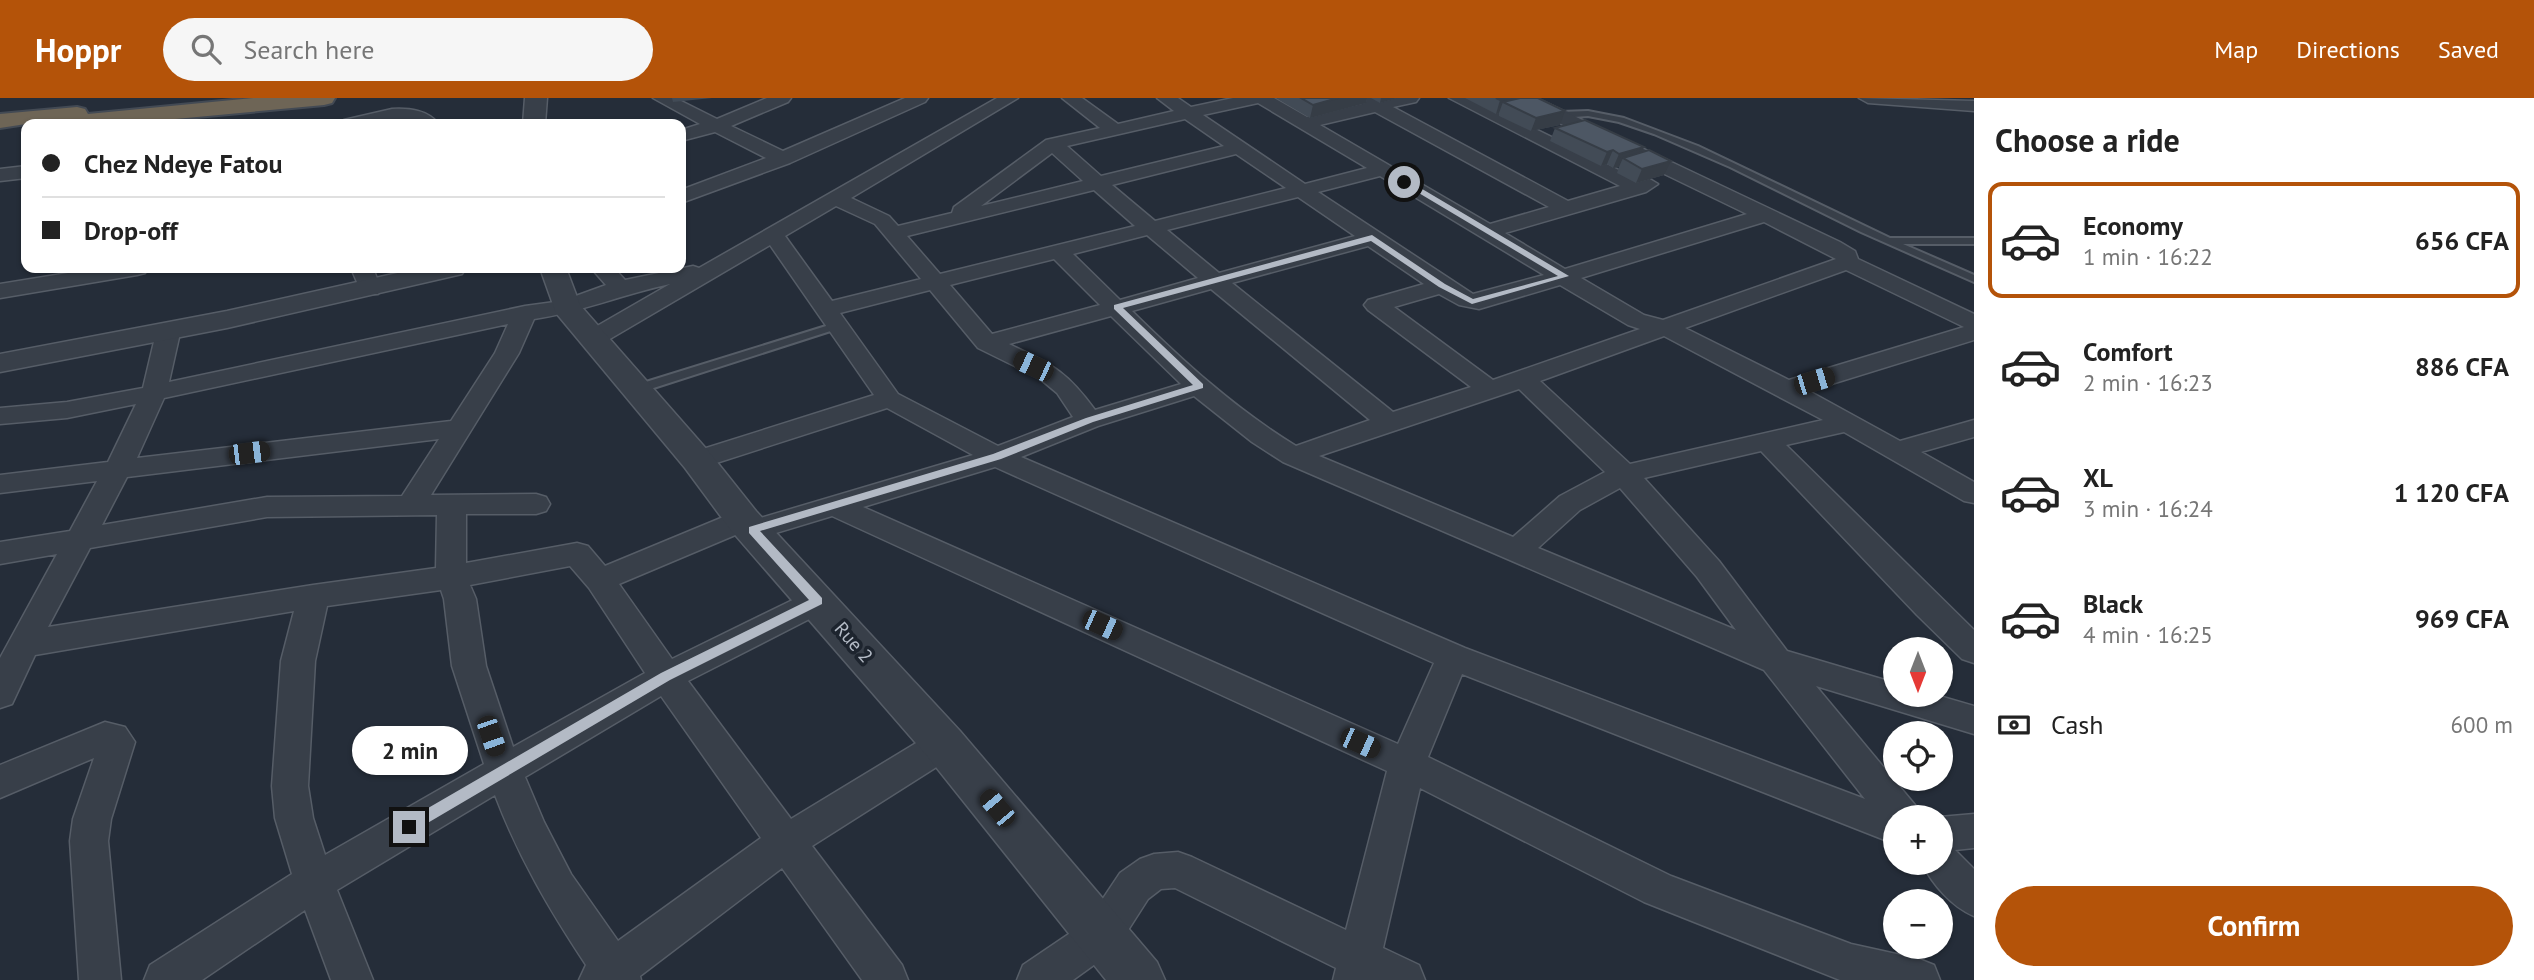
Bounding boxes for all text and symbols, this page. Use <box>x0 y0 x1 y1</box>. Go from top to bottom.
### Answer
search box <box>163 18 653 81</box>
text: Hoppr <box>35 28 121 71</box>
icon: search <box>187 30 225 68</box>
text: Search here <box>243 33 375 66</box>
text: Map <box>2214 34 2258 65</box>
text: Directions <box>2296 34 2400 65</box>
text: Saved <box>2438 34 2499 65</box>
text: Choose a ride <box>1995 119 2180 161</box>
text: Chez Ndeye Fatou <box>84 147 282 180</box>
route start <box>1388 166 1420 198</box>
icon: car <box>1999 209 2062 272</box>
text: Economy <box>2083 209 2183 242</box>
text: Drop-off <box>84 214 178 247</box>
text: 656 CFA <box>2415 224 2509 257</box>
text: 1 min · 16:22 <box>2083 242 2213 271</box>
icon: car <box>1999 335 2062 398</box>
text: Comfort <box>2083 335 2173 368</box>
car <box>1010 348 1057 384</box>
text: 886 CFA <box>2415 350 2509 383</box>
car <box>1791 365 1838 397</box>
text: 2 min · 16:23 <box>2083 368 2213 397</box>
car <box>227 440 272 466</box>
icon: car <box>1999 461 2062 524</box>
text: XL <box>2083 461 2113 494</box>
text: 1 120 CFA <box>2394 476 2509 509</box>
text: 3 min · 16:24 <box>2083 494 2213 523</box>
icon: car <box>1999 587 2062 650</box>
text: Black <box>2083 587 2143 620</box>
text: 969 CFA <box>2415 602 2509 635</box>
car <box>1079 607 1126 643</box>
street label: Rue 2 <box>830 617 878 667</box>
text: 4 min · 16:25 <box>2083 620 2213 649</box>
north arrow <box>1883 637 1953 707</box>
map controls <box>1883 637 1953 959</box>
icon: cash <box>1995 706 2033 744</box>
text: Cash <box>2051 708 2103 741</box>
text: 600 m <box>2451 710 2513 739</box>
car <box>475 713 508 759</box>
button: locate <box>1883 721 1953 791</box>
car <box>1337 725 1384 761</box>
callout: 2 min <box>351 726 467 774</box>
text: 2 min <box>382 736 438 765</box>
car <box>976 785 1019 831</box>
button: + <box>1883 805 1953 875</box>
route end <box>393 811 425 843</box>
button: Confirm <box>1995 886 2513 966</box>
button: − <box>1883 889 1953 959</box>

